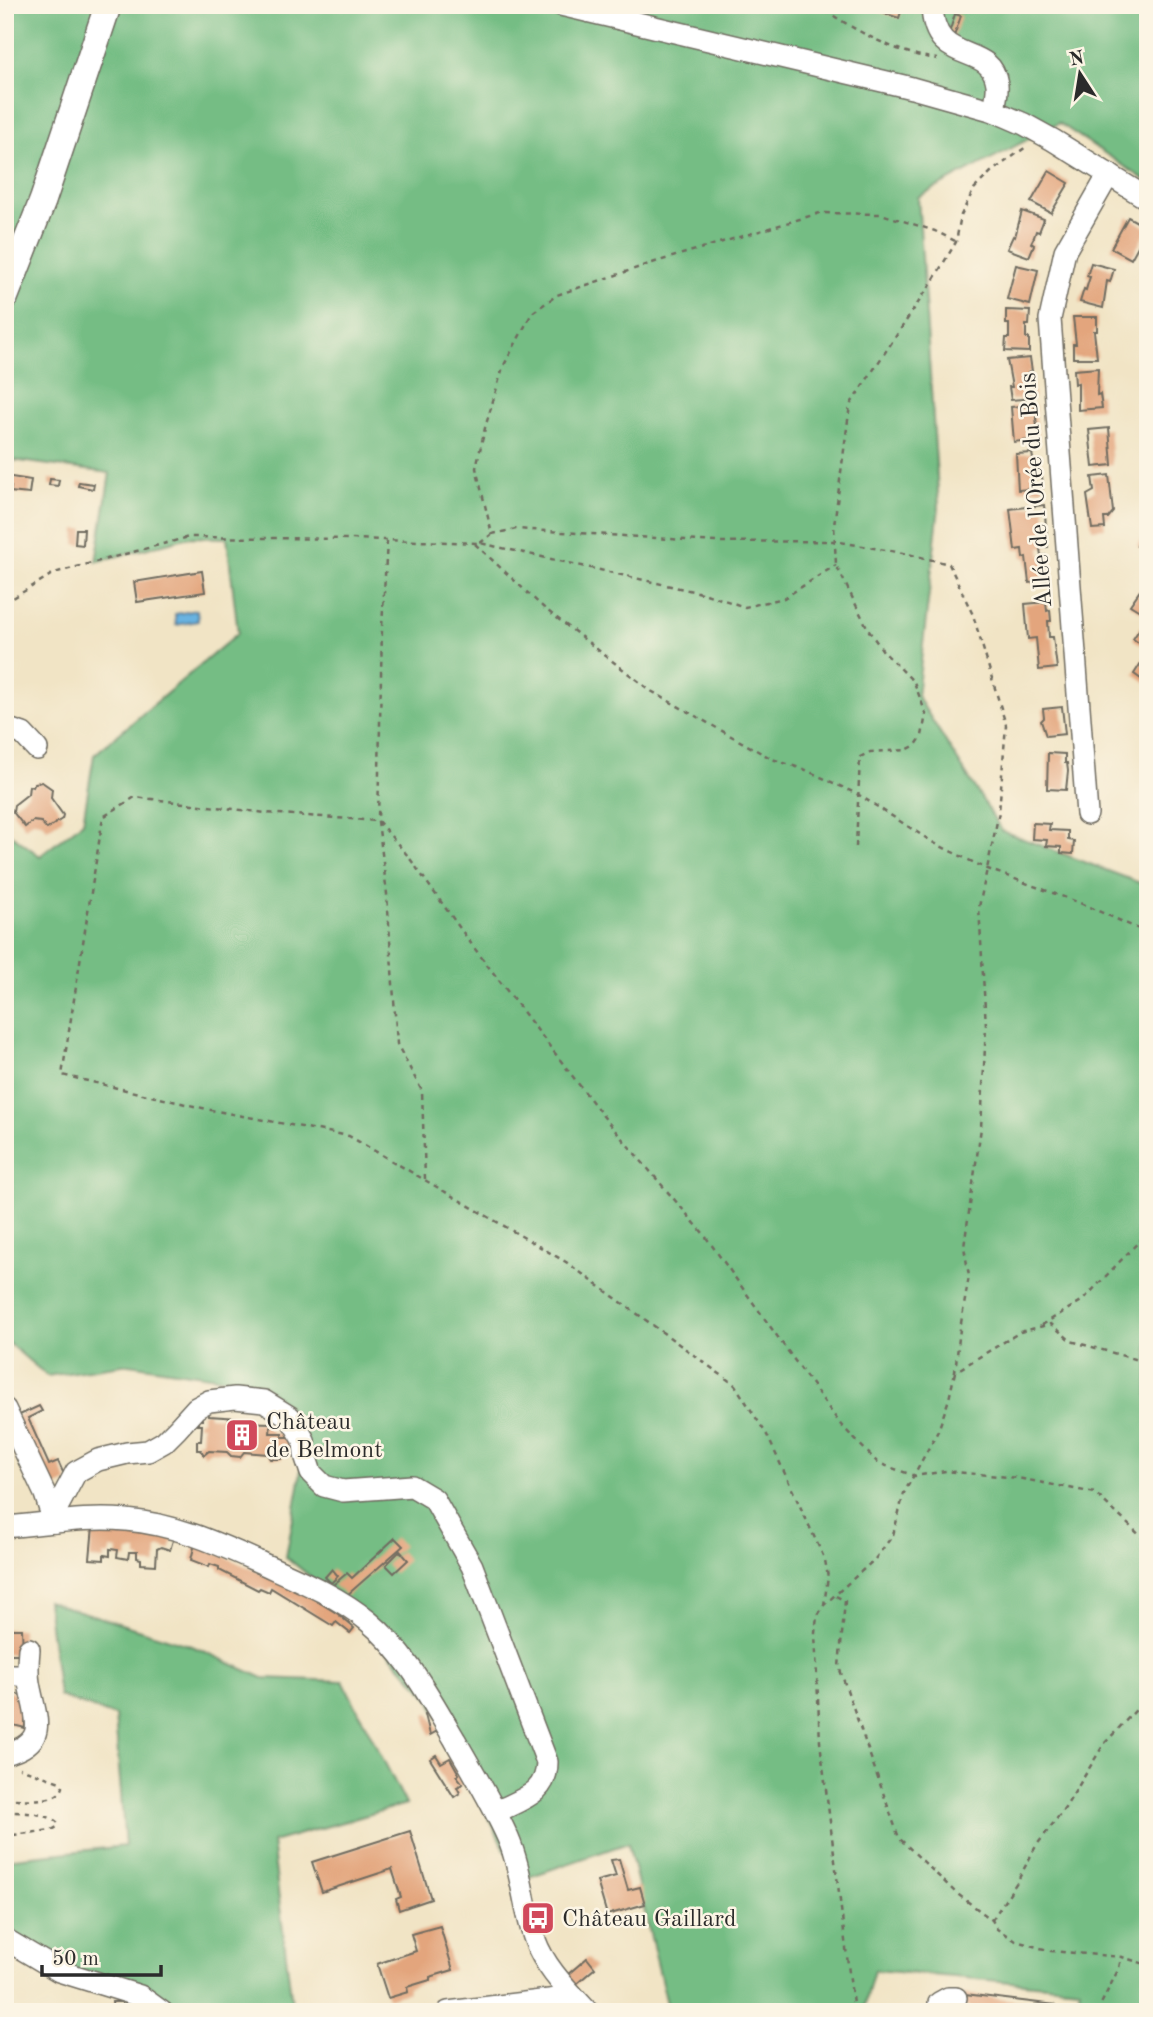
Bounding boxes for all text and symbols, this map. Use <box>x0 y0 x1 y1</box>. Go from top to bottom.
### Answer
north arrow <box>1044 38 1114 108</box>
text: N <box>1068 49 1087 71</box>
street label: Allée de l'Orée du Bois <box>1017 372 1057 608</box>
place label: Château de Belmont <box>266 1411 383 1463</box>
building icon: Château de Belmont <box>223 1416 261 1454</box>
bus stop icon: Château Gaillard <box>519 1899 557 1937</box>
place label: Château Gaillard <box>562 1908 737 1932</box>
scale bar <box>42 1933 161 1977</box>
text: 50 m <box>52 1949 99 1970</box>

